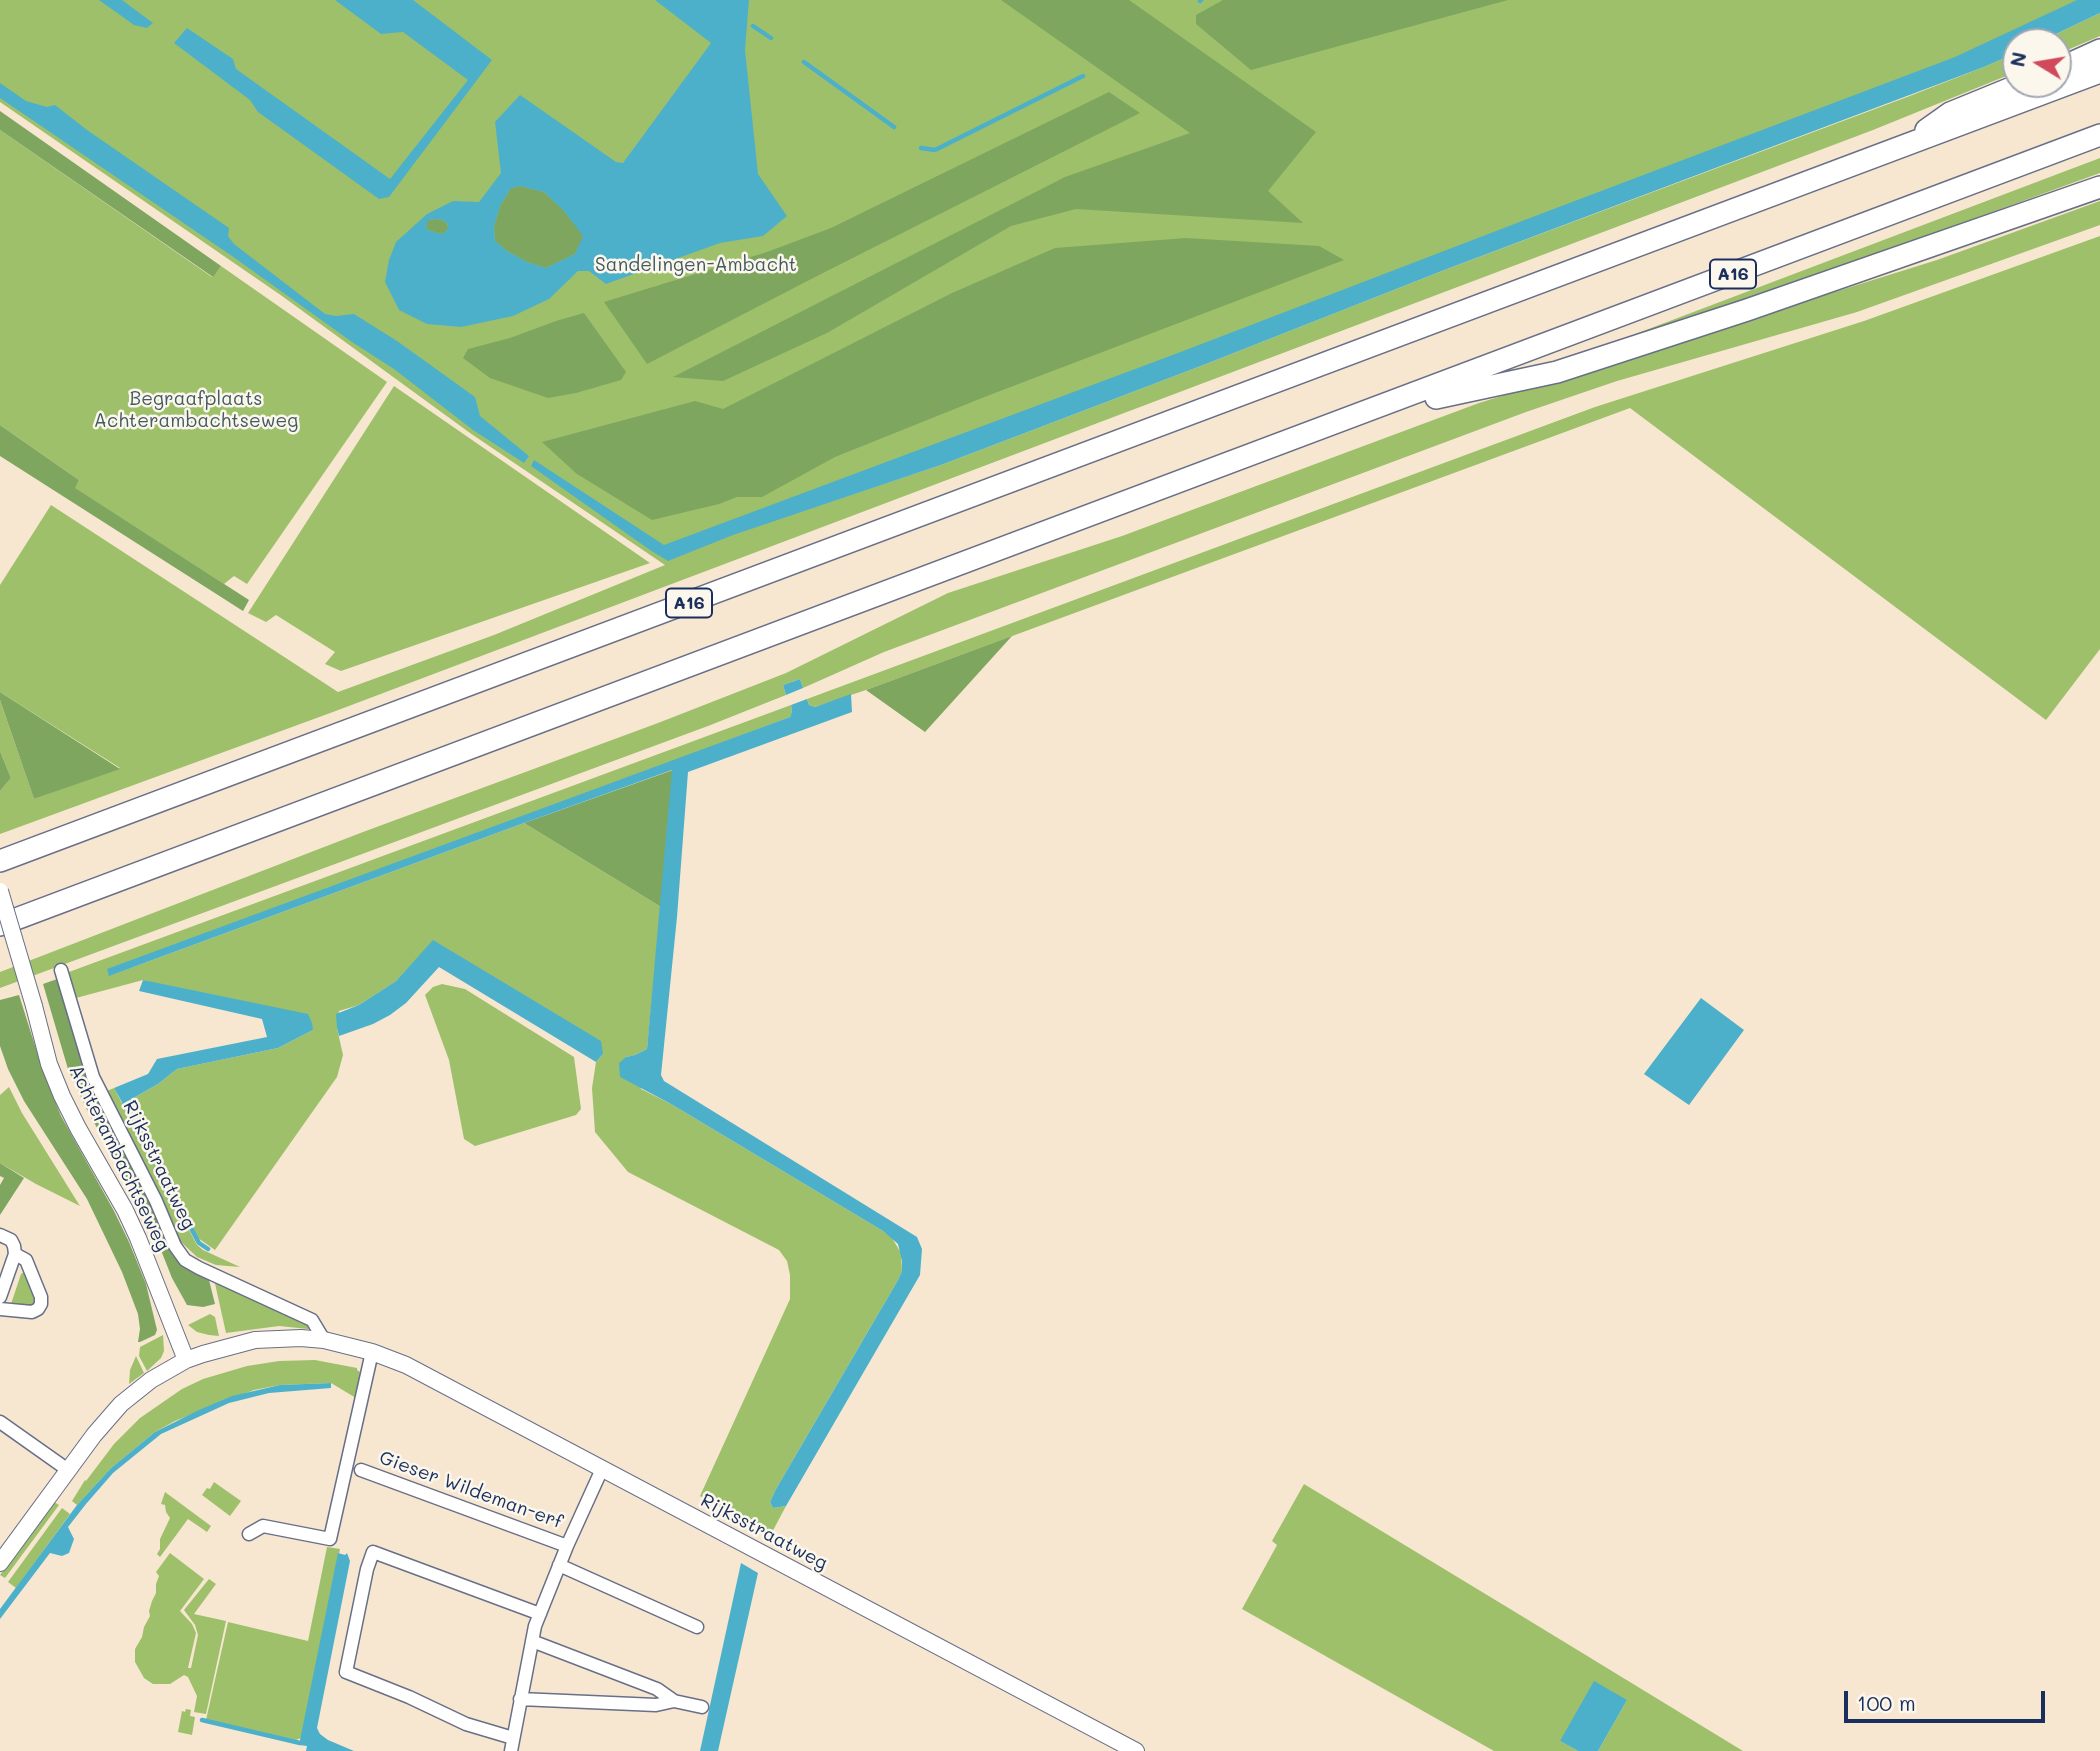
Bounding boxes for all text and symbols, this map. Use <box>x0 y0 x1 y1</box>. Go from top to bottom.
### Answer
north arrow <box>2002 28 2072 98</box>
text: N <box>2004 50 2032 69</box>
park label: Sandelingen-Ambacht <box>595 254 797 276</box>
road number: A16 <box>1710 260 1756 288</box>
park label: Begraafplaats Achterambachtseweg <box>94 388 298 432</box>
road number: A16 <box>666 588 712 618</box>
street label: Achterambachtseweg <box>64 1061 174 1255</box>
street label: Rijksstraatweg <box>118 1097 200 1233</box>
street label: Gieser Wildeman-erf <box>376 1446 566 1534</box>
street label: Rijksstraatweg <box>697 1489 831 1575</box>
scale bar <box>1848 1678 2049 1722</box>
text: 100 m <box>1857 1689 1916 1716</box>

